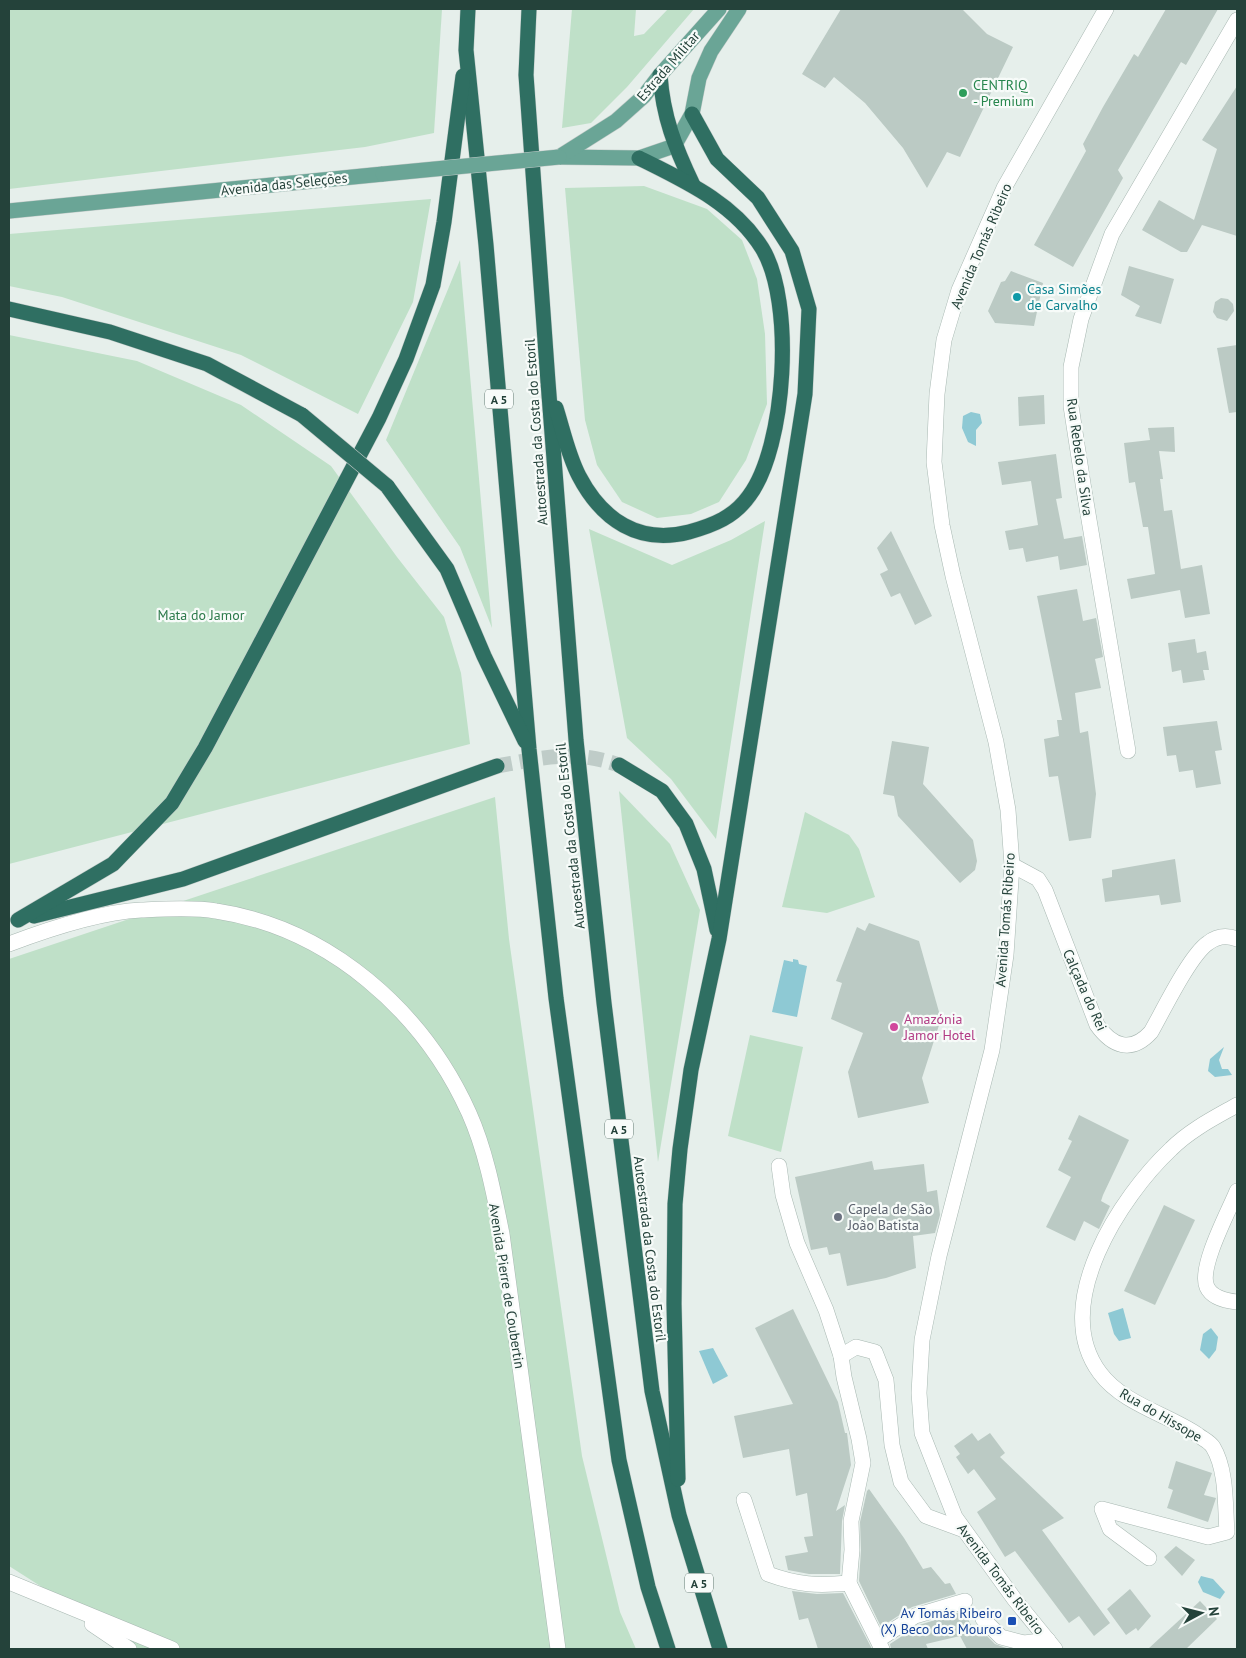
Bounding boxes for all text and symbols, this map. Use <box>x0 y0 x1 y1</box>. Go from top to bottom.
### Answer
street label: Estrada Militar <box>633 27 704 105</box>
place label: CENTRIQ - Premium <box>973 76 1034 110</box>
marker: CENTRIQ - Premium <box>957 87 969 99</box>
street label: Avenida das Seleções <box>220 168 348 200</box>
street label: Avenida Tomás Ribeiro <box>946 180 1016 312</box>
place label: Casa Simões de Carvalho <box>1027 280 1101 314</box>
marker: Casa Simões de Carvalho <box>1011 291 1023 303</box>
street label: Autoestrada da Costa do Estoril <box>521 338 551 526</box>
road number: A 5 <box>485 389 513 408</box>
street label: Rua Rebelo da Silva <box>1063 397 1097 517</box>
park label: Mata do Jamor <box>158 606 245 624</box>
street label: Autoestrada da Costa do Estoril <box>551 742 589 930</box>
street label: Avenida Tomás Ribeiro <box>991 852 1019 988</box>
street label: Calçada do Rei <box>1059 946 1111 1034</box>
place label: Amazónia Jamor Hotel <box>903 1010 975 1044</box>
marker: Amazónia Jamor Hotel <box>888 1021 900 1033</box>
road number: A 5 <box>605 1120 633 1138</box>
street label: Autoestrada da Costa do Estoril <box>630 1155 670 1343</box>
place label: Capela de São João Batista <box>847 1200 932 1234</box>
street label: Avenida Pierre de Coubertin <box>485 1202 529 1370</box>
marker: Capela de São João Batista <box>832 1211 844 1223</box>
street label: Rua do Hissope <box>1117 1384 1205 1446</box>
street label: Avenida Tomás Ribeiro <box>953 1520 1049 1638</box>
road number: A 5 <box>685 1574 713 1592</box>
north arrow <box>1176 1588 1226 1638</box>
place label: Av Tomás Ribeiro (X) Beco dos Mouros <box>880 1604 1002 1638</box>
text: N <box>1204 1606 1223 1617</box>
marker: Av Tomás Ribeiro (X) Beco dos Mouros <box>1006 1615 1018 1627</box>

